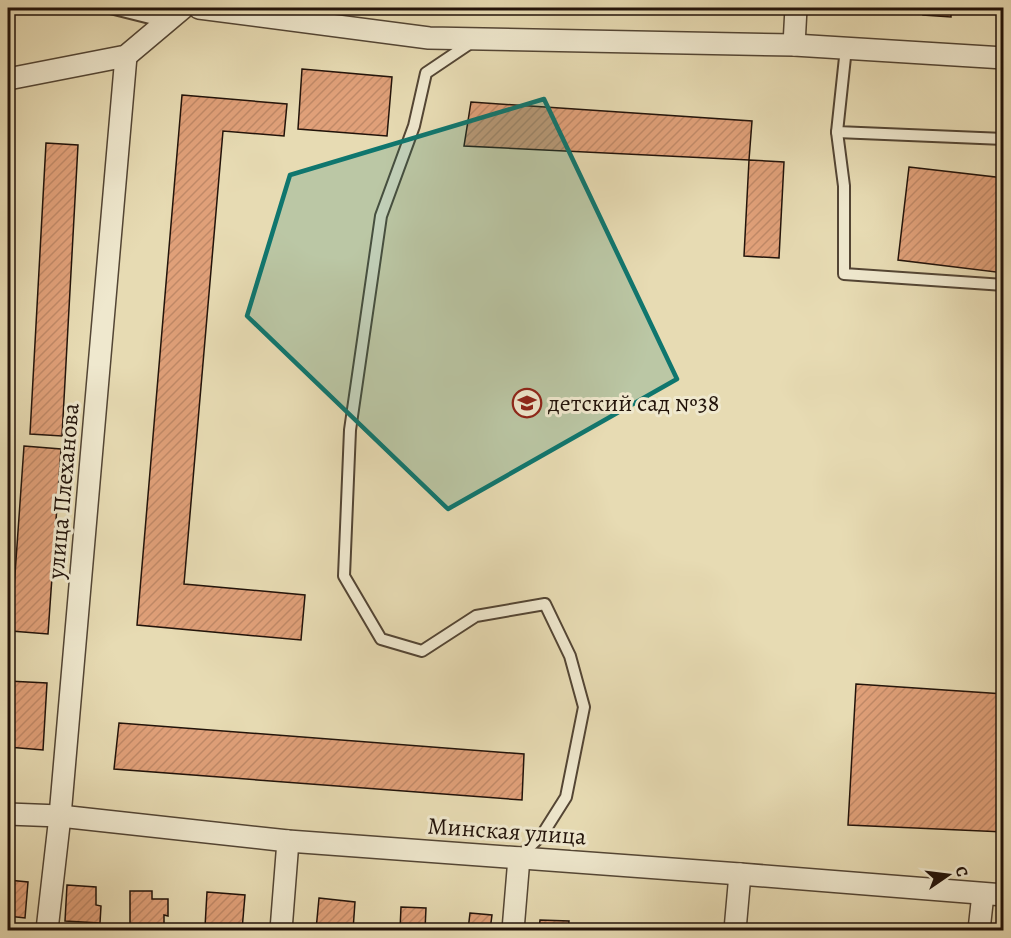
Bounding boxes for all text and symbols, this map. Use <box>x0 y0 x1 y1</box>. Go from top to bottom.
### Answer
school or university icon: детский сад №38 <box>511 387 543 419</box>
place label: детский сад №38 <box>547 387 719 419</box>
street label: улица Плеханова <box>39 402 87 581</box>
street label: Минская улица <box>426 809 588 853</box>
north arrow <box>918 845 978 905</box>
text: С <box>950 864 973 879</box>

